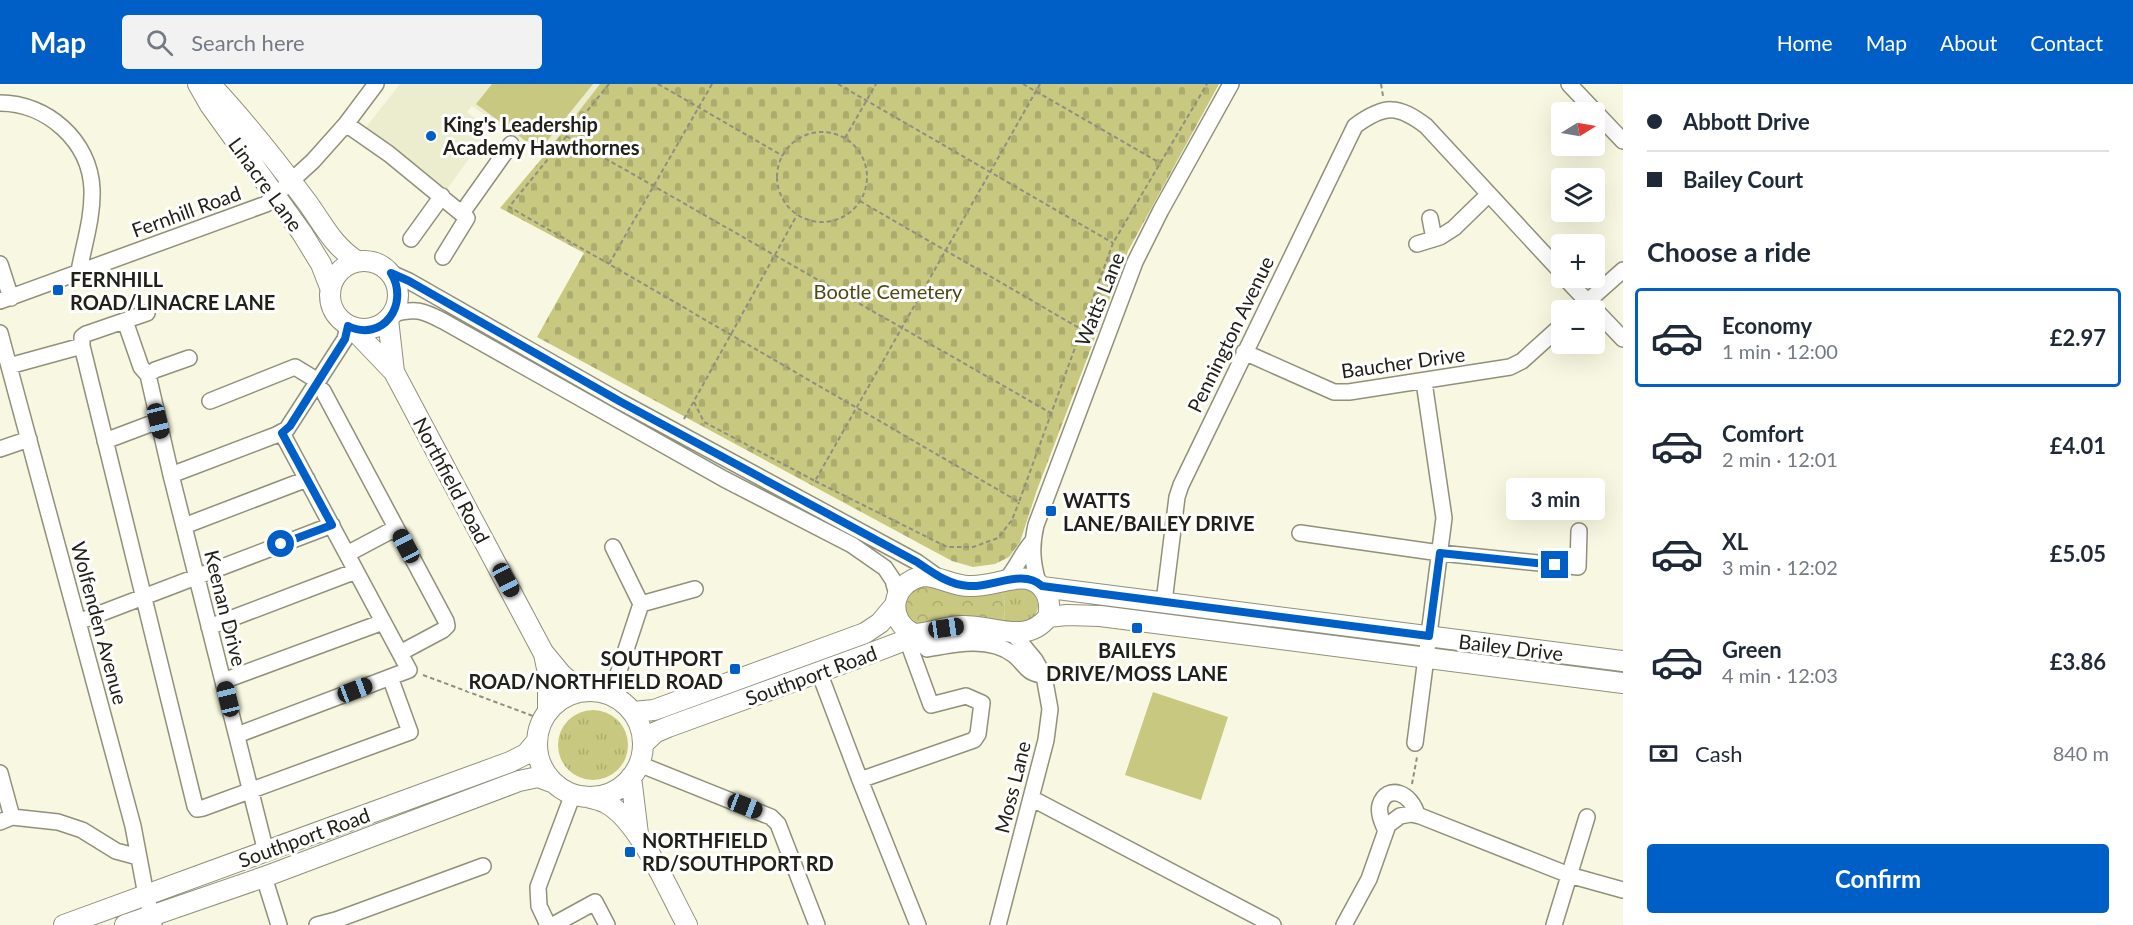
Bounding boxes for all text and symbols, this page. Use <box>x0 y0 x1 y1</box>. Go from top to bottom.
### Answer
search box <box>122 15 542 69</box>
text: Map <box>30 25 86 59</box>
icon: search <box>143 26 176 59</box>
text: Search here <box>191 29 305 56</box>
text: Home <box>1777 30 1833 55</box>
text: Map <box>1866 30 1907 55</box>
text: About <box>1940 30 1997 55</box>
text: Contact <box>2030 30 2103 55</box>
north arrow <box>1551 102 1605 156</box>
map controls <box>1551 102 1605 354</box>
text: Abbott Drive <box>1683 108 1810 135</box>
place label: King's Leadership Academy Hawthornes <box>442 112 640 159</box>
marker: King's Leadership Academy Hawthornes <box>424 129 438 143</box>
street label: Linacre Lane <box>224 132 308 236</box>
text: Bailey Court <box>1683 166 1803 193</box>
button: layers <box>1551 168 1605 222</box>
street label: Fernhill Road <box>128 180 244 242</box>
button: + <box>1551 234 1605 288</box>
text: Choose a ride <box>1647 235 1811 268</box>
street label: Watts Lane <box>1069 249 1129 349</box>
street label: Pennington Avenue <box>1182 252 1278 416</box>
place label: FERNHILL ROAD/LINACRE LANE <box>70 267 275 314</box>
park label: Bootle Cemetery <box>814 279 963 303</box>
marker: FERNHILL ROAD/LINACRE LANE <box>51 283 65 297</box>
button: − <box>1551 300 1605 354</box>
icon: car <box>1650 311 1704 365</box>
text: Economy <box>1722 312 1812 339</box>
text: £2.97 <box>2050 324 2106 351</box>
text: 1 min · 12:00 <box>1722 339 1838 363</box>
street label: Baucher Drive <box>1340 341 1466 383</box>
car <box>145 401 171 441</box>
street label: Northfield Road <box>409 413 495 547</box>
icon: car <box>1650 419 1704 473</box>
text: Comfort <box>1722 420 1804 447</box>
text: £4.01 <box>2050 432 2106 459</box>
text: 2 min · 12:01 <box>1722 447 1838 471</box>
callout: 3 min <box>1506 478 1604 520</box>
text: 3 min <box>1531 487 1580 511</box>
place label: WATTS LANE/BAILEY DRIVE <box>1063 488 1255 535</box>
marker: WATTS LANE/BAILEY DRIVE <box>1044 504 1058 518</box>
car <box>390 526 422 566</box>
icon: car <box>1650 527 1704 581</box>
text: XL <box>1722 528 1748 555</box>
route start <box>267 530 294 557</box>
street label: Wolfenden Avenue <box>67 539 133 707</box>
text: £5.05 <box>2050 540 2106 567</box>
street label: Keenan Drive <box>200 548 252 668</box>
route end <box>1541 551 1568 578</box>
text: 3 min · 12:02 <box>1722 555 1838 579</box>
car <box>490 560 522 600</box>
car <box>927 617 965 639</box>
marker: BAILEYS DRIVE/MOSS LANE <box>1130 621 1144 635</box>
street label: Bailey Drive <box>1457 629 1565 665</box>
icon: car <box>1650 635 1704 689</box>
text: Green <box>1722 636 1782 663</box>
place label: BAILEYS DRIVE/MOSS LANE <box>1046 638 1228 685</box>
street label: Southport Road <box>742 640 880 710</box>
place label: SOUTHPORT ROAD/NORTHFIELD ROAD <box>468 646 723 693</box>
text: £3.86 <box>2050 648 2106 675</box>
marker: SOUTHPORT ROAD/NORTHFIELD ROAD <box>728 662 742 676</box>
text: 4 min · 12:03 <box>1722 663 1838 687</box>
car <box>335 675 375 705</box>
car <box>215 679 241 719</box>
icon: cash <box>1647 737 1680 770</box>
street label: Moss Lane <box>989 739 1035 835</box>
text: Cash <box>1695 740 1742 767</box>
text: 840 m <box>2053 741 2109 765</box>
car <box>725 791 765 821</box>
street label: Southport Road <box>235 802 373 872</box>
place label: NORTHFIELD RD/SOUTHPORT RD <box>642 828 834 875</box>
button: Confirm <box>1647 844 2109 913</box>
marker: NORTHFIELD RD/SOUTHPORT RD <box>623 845 637 859</box>

